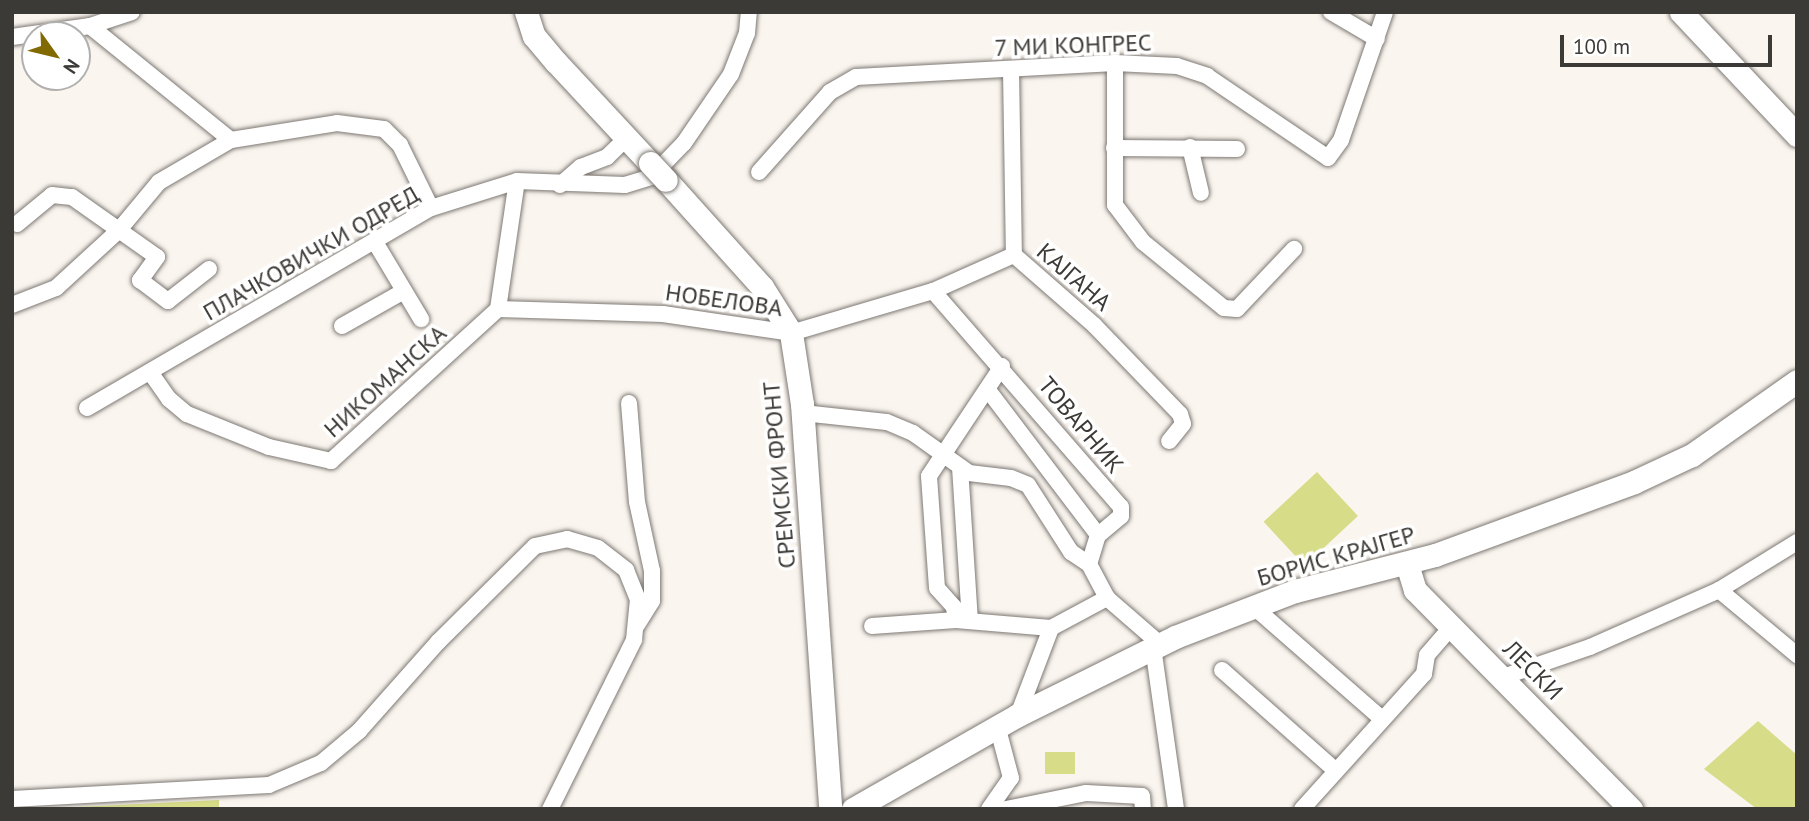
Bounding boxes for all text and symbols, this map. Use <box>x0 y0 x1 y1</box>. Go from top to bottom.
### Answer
north arrow <box>21 21 91 91</box>
scale bar <box>1564 21 1776 65</box>
street label: 7 МИ КОНГРЕС <box>993 28 1153 62</box>
text: 100 m <box>1573 33 1630 60</box>
text: N <box>58 55 85 79</box>
street label: ПЛАЧКОВИЧКИ ОДРЕД <box>198 179 424 327</box>
street label: КАЈГАНА <box>1031 237 1117 317</box>
street label: НОБЕЛОВА <box>664 278 784 322</box>
street label: НИКОМАНСКА <box>318 319 452 443</box>
street label: ТОВАРНИК <box>1032 371 1130 479</box>
street label: СРЕМСКИ ФРОНТ <box>756 380 802 570</box>
street label: БОРИС КРАЈГЕР <box>1253 520 1419 592</box>
street label: ЛЕСКИ <box>1497 634 1569 706</box>

